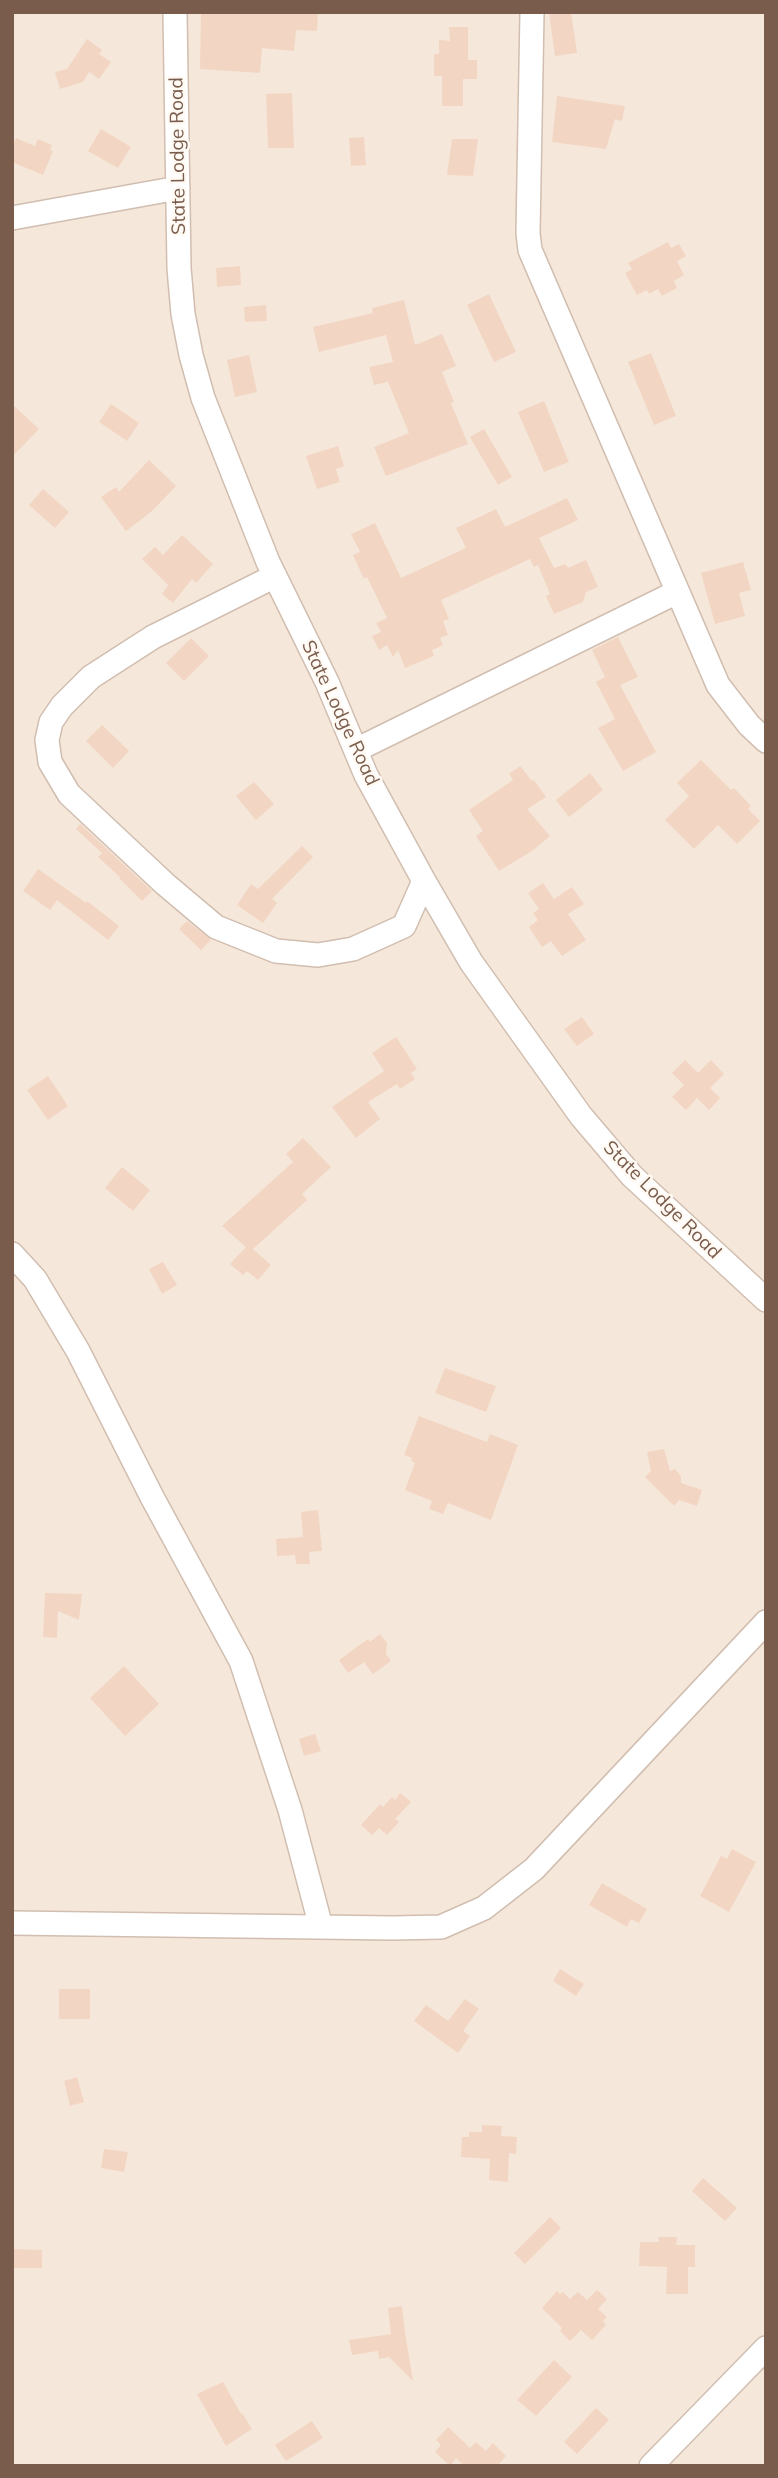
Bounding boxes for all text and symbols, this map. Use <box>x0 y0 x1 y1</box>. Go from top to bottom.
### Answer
street label: State Lodge Road <box>165 77 191 235</box>
street label: State Lodge Road <box>296 637 384 789</box>
street label: State Lodge Road <box>598 1136 726 1264</box>

